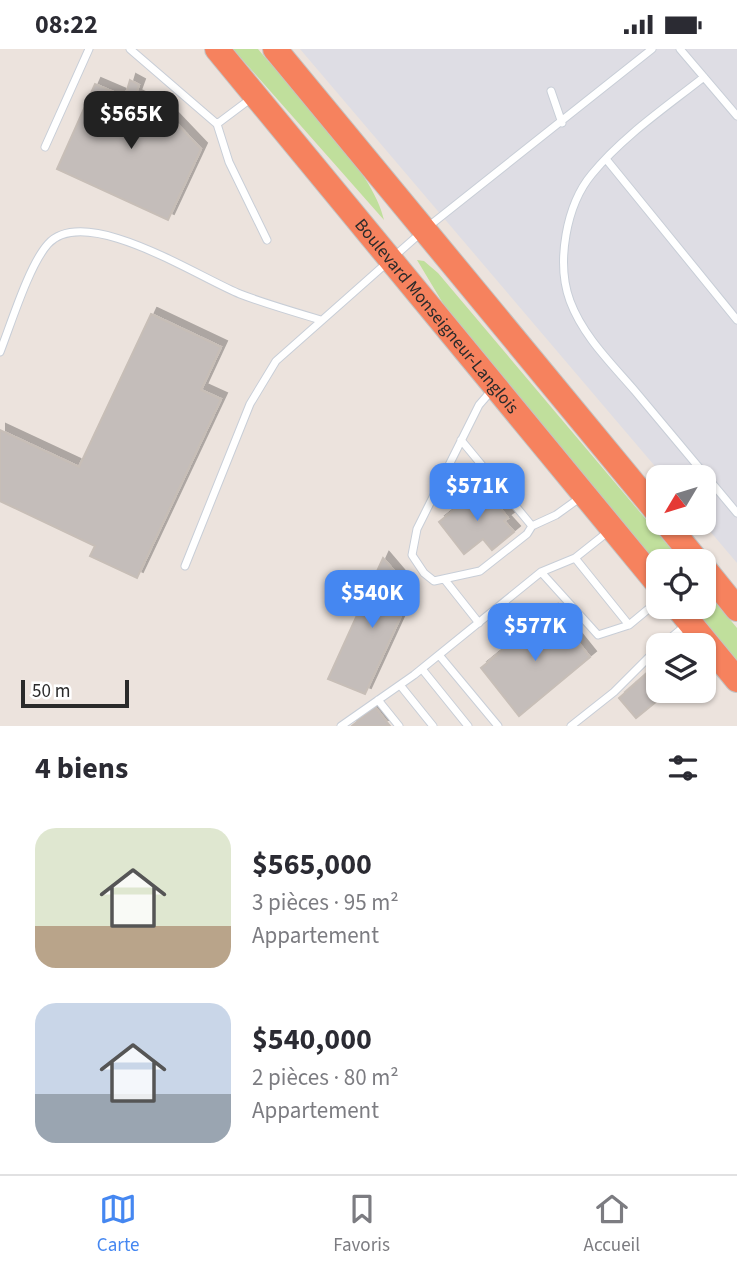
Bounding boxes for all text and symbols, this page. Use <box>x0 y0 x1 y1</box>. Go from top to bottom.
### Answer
text: 08:22 <box>35 6 98 43</box>
pin: $565K <box>82 91 180 151</box>
text: $565K <box>100 97 162 130</box>
street label: Boulevard Monseigneur-Langlois <box>349 213 525 419</box>
pin: $571K <box>428 463 526 523</box>
north arrow <box>646 465 716 535</box>
map controls <box>646 465 716 703</box>
text: $571K <box>446 469 508 502</box>
button: locate <box>646 549 716 619</box>
pin: $540K <box>323 571 421 630</box>
text: $540K <box>341 576 403 609</box>
pin: $577K <box>486 603 584 663</box>
text: $577K <box>504 609 566 642</box>
button: layers <box>646 633 716 703</box>
scale bar <box>21 677 130 709</box>
text: 50 m <box>32 678 70 705</box>
text: 4 biens <box>35 747 128 790</box>
icon: filters <box>664 749 702 787</box>
text: $565,000 <box>252 843 372 886</box>
icon: home <box>91 856 175 940</box>
text: 3 pièces · 95 m² <box>252 886 399 919</box>
text: Appartement <box>252 919 379 952</box>
text: $540,000 <box>252 1018 372 1061</box>
icon: home <box>91 1031 175 1115</box>
text: 2 pièces · 80 m² <box>252 1061 399 1094</box>
text: Appartement <box>252 1094 379 1127</box>
tab: Carte <box>97 1190 139 1259</box>
tab: Favoris <box>333 1190 390 1259</box>
tab: Accueil <box>584 1190 640 1259</box>

